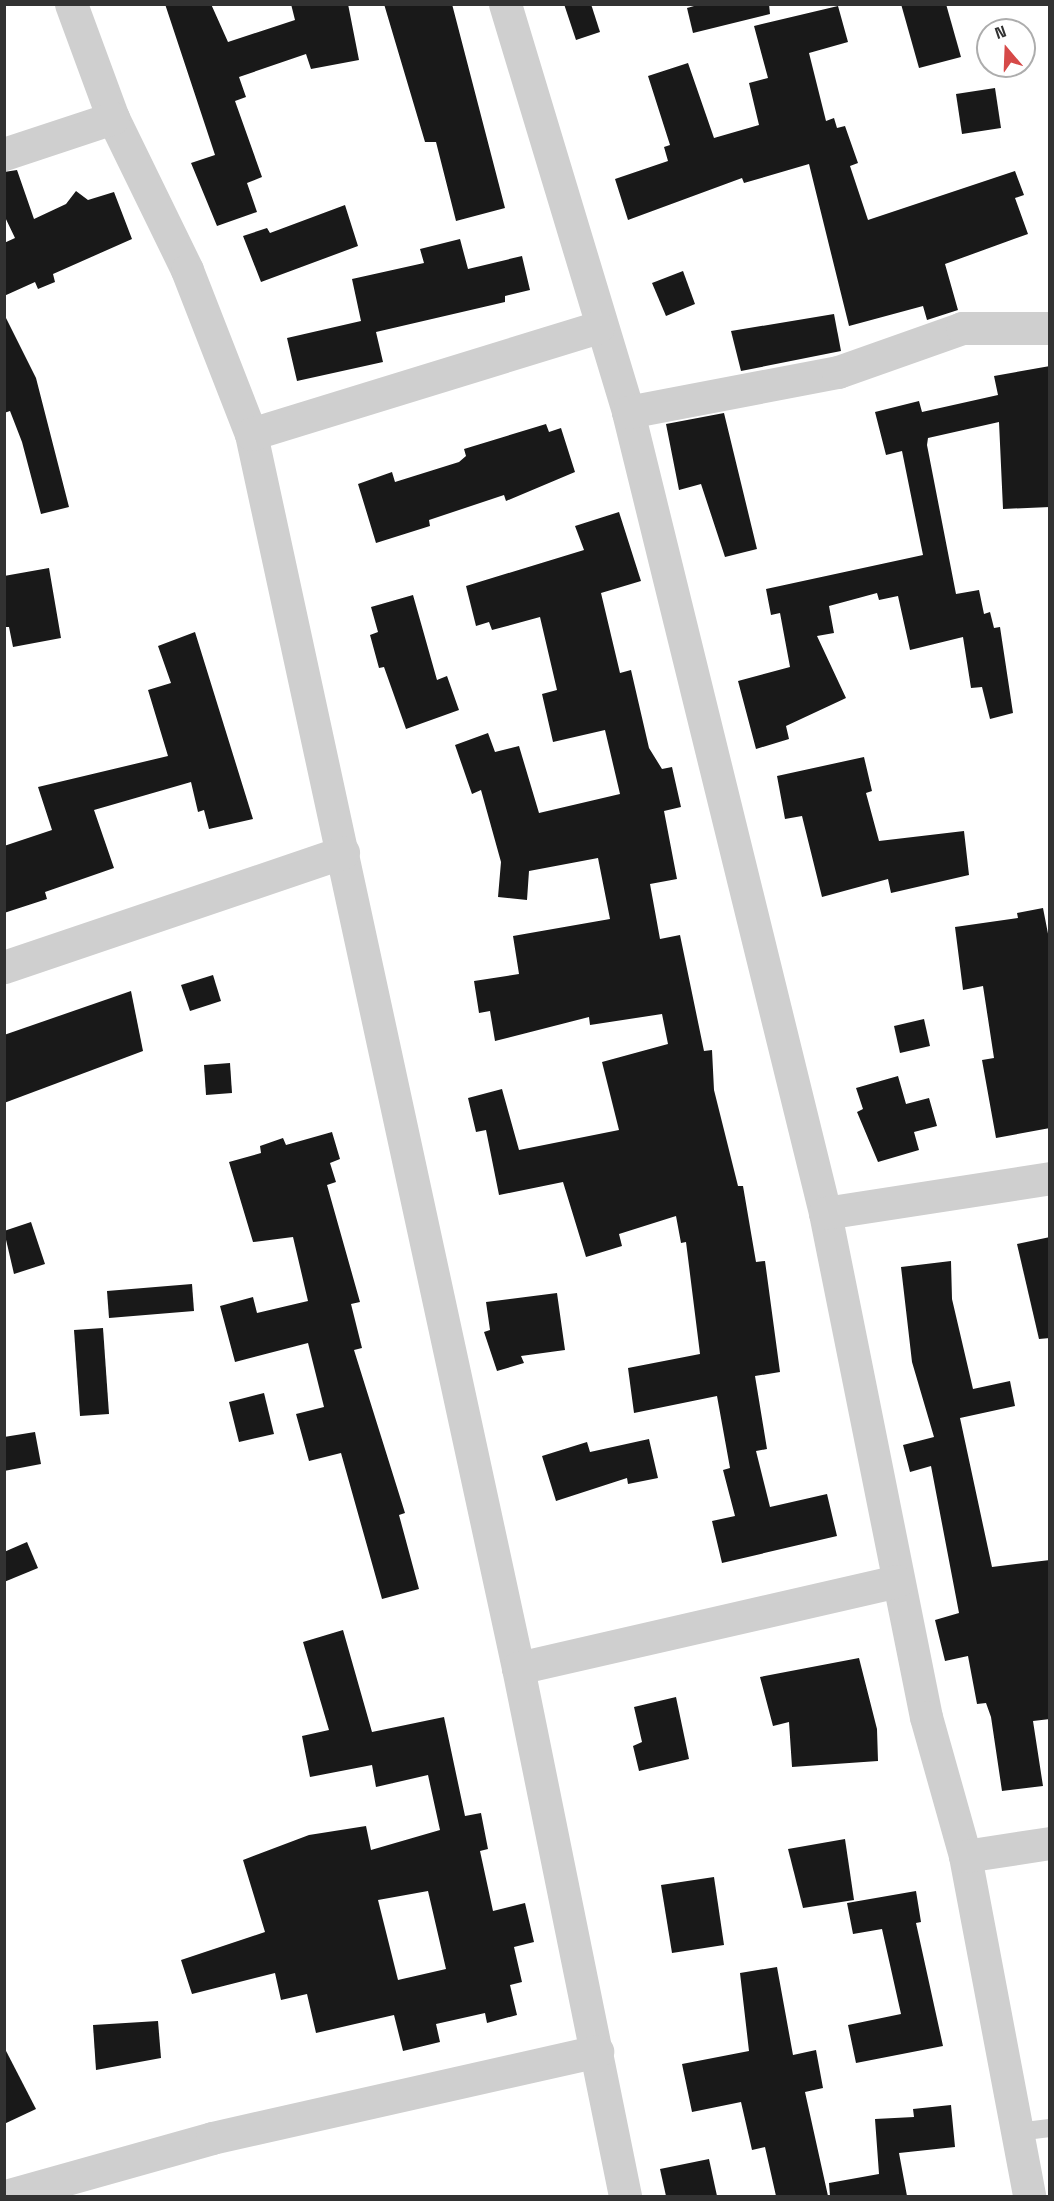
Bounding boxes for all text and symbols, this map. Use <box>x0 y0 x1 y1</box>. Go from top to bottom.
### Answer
north arrow <box>976 18 1036 78</box>
text: N <box>992 21 1009 44</box>

